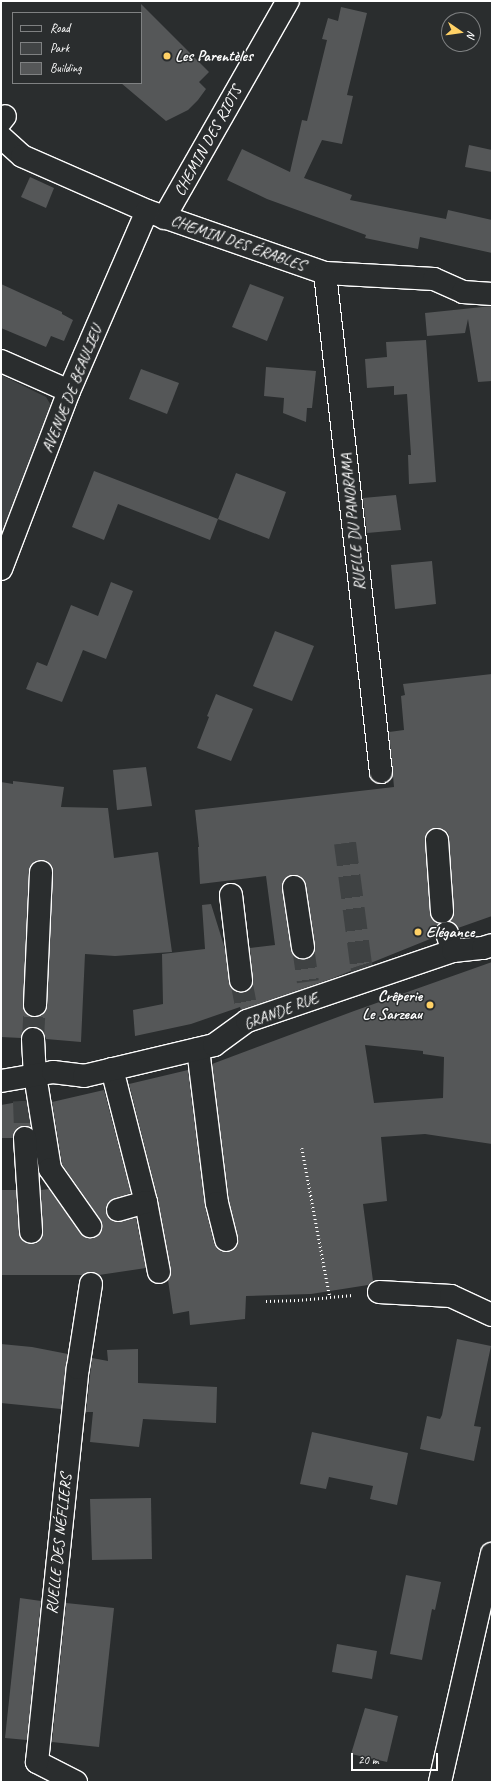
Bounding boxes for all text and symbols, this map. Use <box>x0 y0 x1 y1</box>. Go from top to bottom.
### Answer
legend <box>12 12 142 84</box>
north arrow <box>441 12 481 52</box>
text: Road <box>50 20 70 36</box>
text: N <box>464 30 479 39</box>
text: Park <box>50 40 69 56</box>
place label: Les Parentèles <box>175 46 253 66</box>
marker: Les Parentèles <box>162 51 172 61</box>
text: Building <box>50 60 82 76</box>
street label: CHEMIN DES RIOTS <box>170 82 246 200</box>
street label: CHEMIN DES ÉRABLES <box>168 211 308 275</box>
street label: AVENUE DE BEAULIEU <box>38 322 106 456</box>
street label: RUELLE DU PANORAMA <box>336 453 370 591</box>
place label: Elégance <box>426 922 474 942</box>
marker: Elégance <box>413 927 423 937</box>
place label: Crêperie Le Sarzeau <box>362 986 422 1024</box>
street label: GRANDE RUE <box>241 988 321 1034</box>
marker: Crêperie Le Sarzeau <box>425 1000 435 1010</box>
street label: RUELLE DES NÉFLIERS <box>42 1473 76 1615</box>
scale bar <box>353 1745 440 1771</box>
text: 20 m <box>358 1752 378 1768</box>

